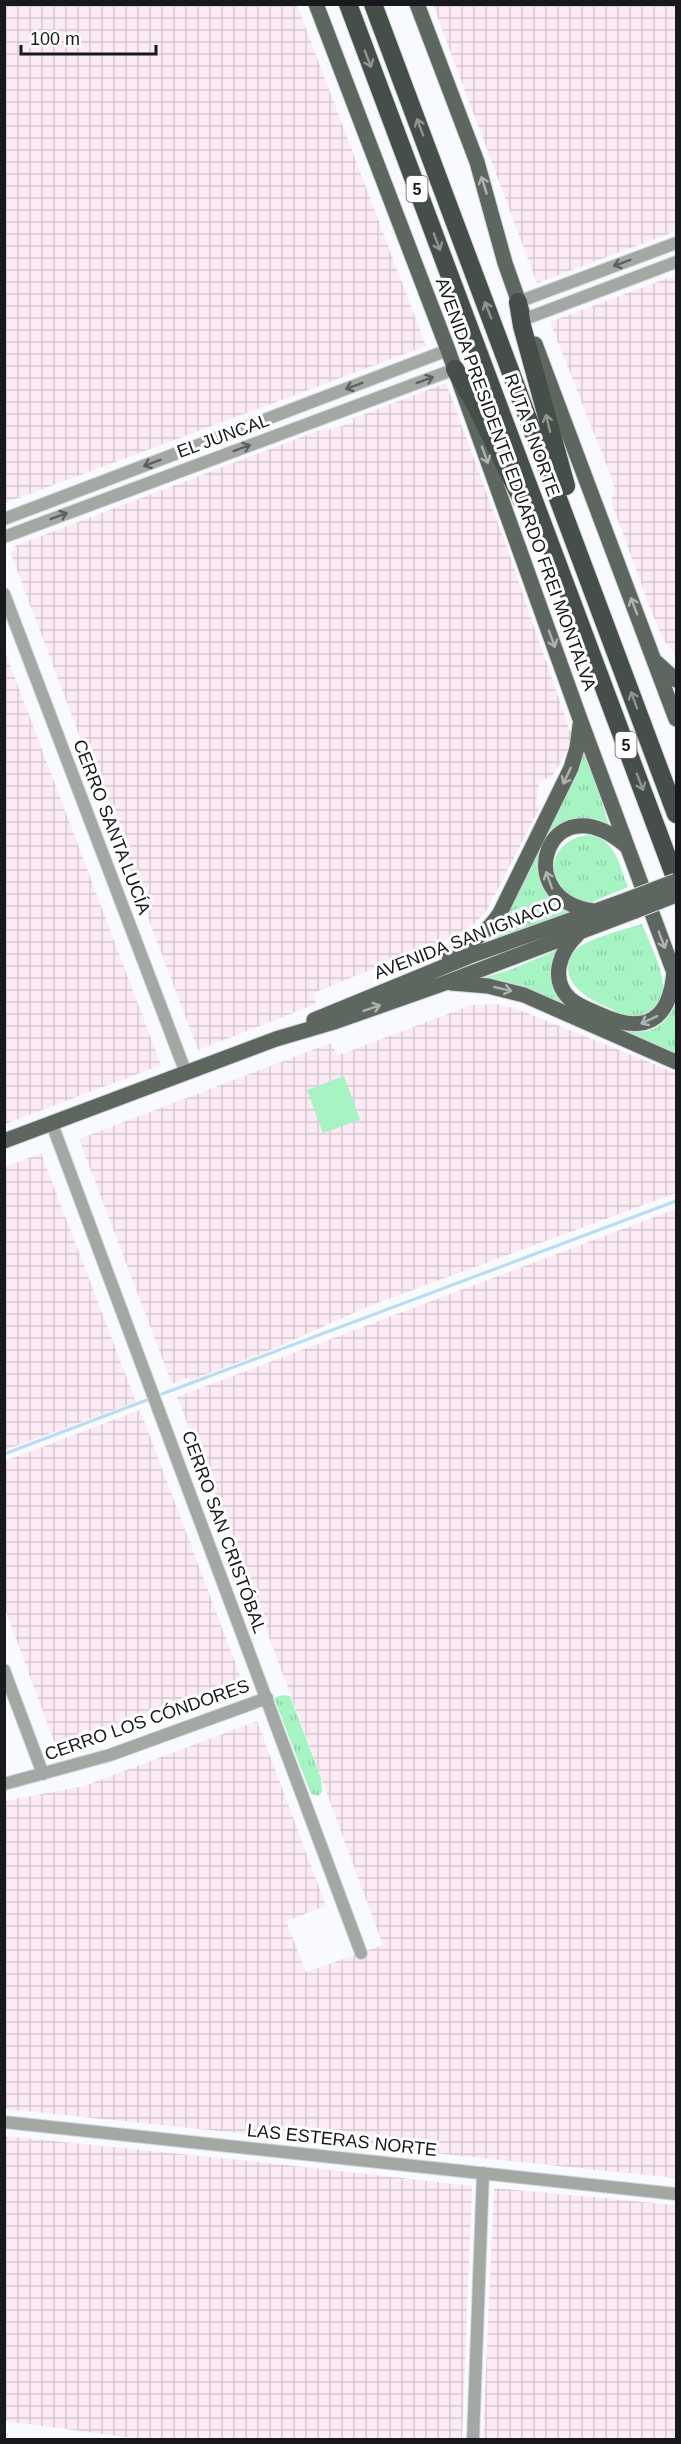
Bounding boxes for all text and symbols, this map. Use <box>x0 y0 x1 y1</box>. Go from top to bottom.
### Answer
scale bar <box>21 18 156 56</box>
text: 100 m <box>30 29 80 49</box>
one-way arrow <box>364 49 375 68</box>
one-way arrow <box>413 118 424 137</box>
road number: 5 <box>406 176 428 202</box>
one-way arrow <box>478 176 489 195</box>
one-way arrow <box>432 232 443 251</box>
one-way arrow <box>613 259 632 270</box>
street label: AVENIDA PRESIDENTE EDUARDO FREI MONTALVA <box>432 275 600 693</box>
one-way arrow <box>482 301 493 320</box>
street label: RUTA 5 NORTE <box>500 371 564 499</box>
one-way arrow <box>415 374 434 385</box>
one-way arrow <box>345 381 364 392</box>
street label: EL JUNCAL <box>174 410 272 462</box>
one-way arrow <box>542 414 553 433</box>
one-way arrow <box>232 442 251 453</box>
one-way arrow <box>480 446 491 464</box>
one-way arrow <box>144 458 162 469</box>
one-way arrow <box>49 510 68 521</box>
one-way arrow <box>627 597 638 616</box>
one-way arrow <box>547 629 558 647</box>
one-way arrow <box>628 691 639 710</box>
road number: 5 <box>616 732 636 758</box>
street label: CERRO SANTA LUCÍA <box>69 737 155 917</box>
one-way arrow <box>560 766 572 784</box>
one-way arrow <box>635 772 646 791</box>
one-way arrow <box>543 871 554 889</box>
street label: AVENIDA SAN IGNACIO <box>371 893 565 983</box>
one-way arrow <box>657 930 668 949</box>
one-way arrow <box>493 984 512 996</box>
one-way arrow <box>362 1002 381 1013</box>
one-way arrow <box>641 1015 659 1026</box>
street label: CERRO SAN CRISTÓBAL <box>178 1428 271 1636</box>
street label: CERRO LOS CÓNDORES <box>42 1675 252 1764</box>
street label: LAS ESTERAS NORTE <box>246 2120 438 2160</box>

